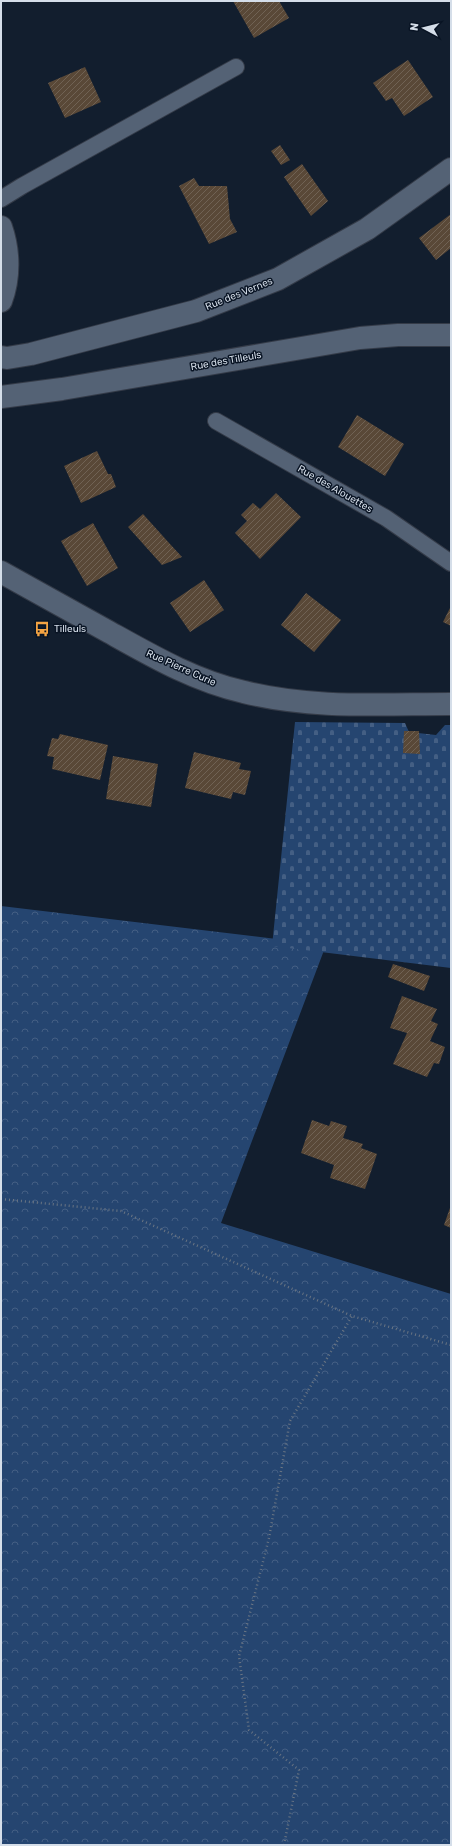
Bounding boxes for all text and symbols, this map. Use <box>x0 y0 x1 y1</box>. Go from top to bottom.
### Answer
north arrow <box>404 8 444 48</box>
text: N <box>408 22 422 32</box>
street label: Rue des Vernes <box>204 275 274 313</box>
street label: Rue des Tilleuls <box>190 349 262 373</box>
street label: Rue des Alouettes <box>295 463 375 515</box>
bus stop icon: Tilleuls <box>33 620 51 638</box>
place label: Tilleuls <box>54 623 86 635</box>
street label: Rue Pierre Curie <box>144 647 218 689</box>

